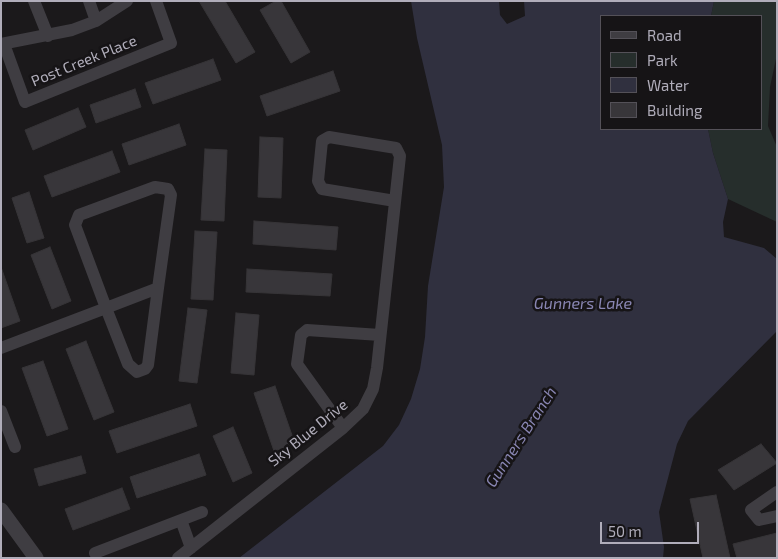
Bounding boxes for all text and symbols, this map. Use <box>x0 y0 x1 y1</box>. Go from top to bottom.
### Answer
legend <box>600 15 763 130</box>
text: Road <box>647 26 682 44</box>
street label: Post Creek Place <box>29 32 139 90</box>
text: Park <box>647 51 678 69</box>
text: Water <box>647 76 689 94</box>
text: Building <box>647 101 702 119</box>
water label: Gunners Lake <box>534 294 632 314</box>
water label: Gunners Branch <box>481 383 561 491</box>
street label: Sky Blue Drive <box>265 396 351 470</box>
scale bar <box>603 512 702 544</box>
text: 50 m <box>608 522 642 540</box>

